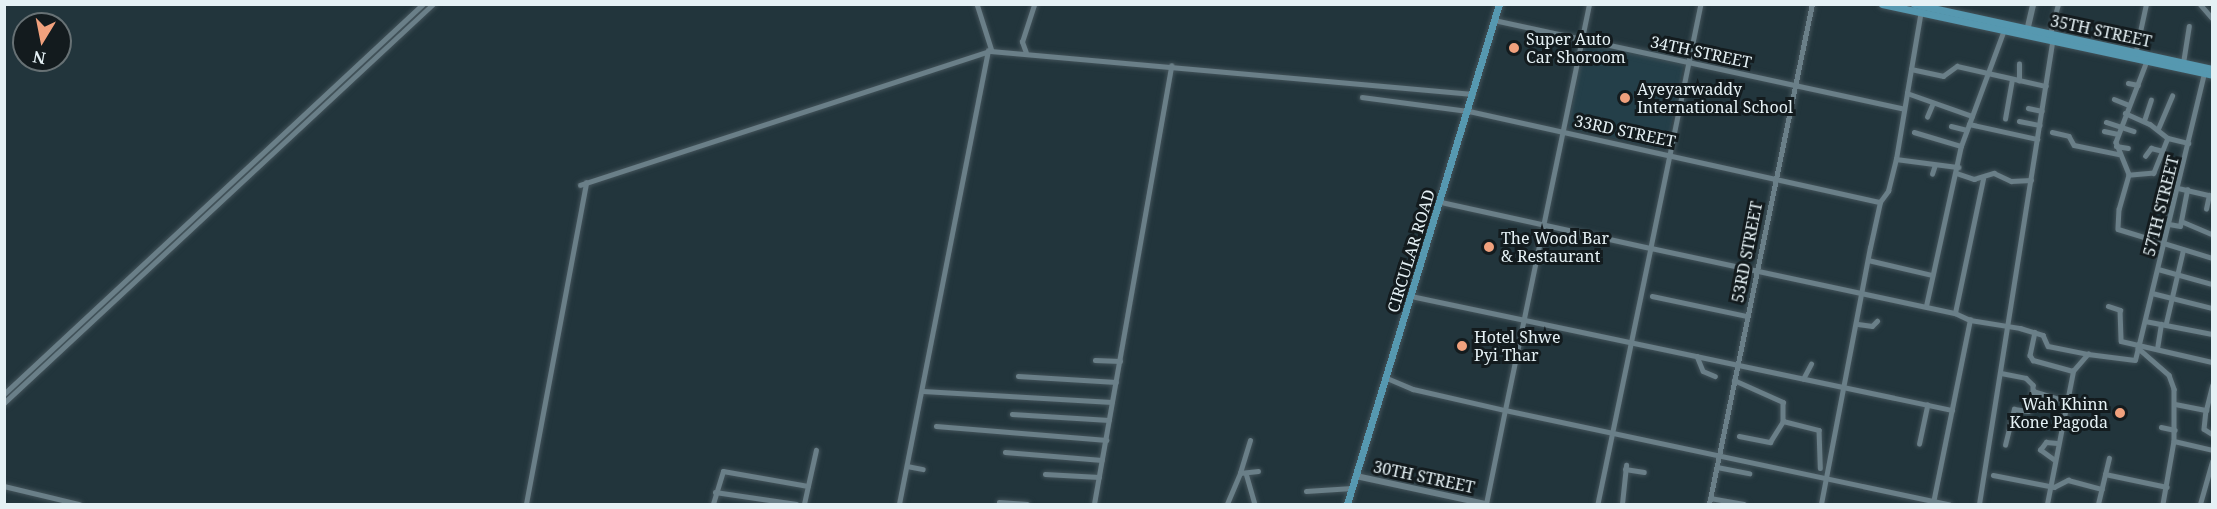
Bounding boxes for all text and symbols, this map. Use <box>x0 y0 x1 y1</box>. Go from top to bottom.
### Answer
street label: 35TH STREET <box>2049 11 2153 51</box>
north arrow <box>12 12 72 72</box>
place label: Super Auto Car Shoroom <box>1526 29 1626 67</box>
street label: 34TH STREET <box>1649 32 1753 72</box>
marker: Super Auto Car Shoroom <box>1507 41 1521 55</box>
text: N <box>31 46 47 70</box>
place label: Ayeyarwaddy International School <box>1637 79 1793 117</box>
marker: Ayeyarwaddy International School <box>1618 91 1632 105</box>
street label: 33RD STREET <box>1573 111 1677 151</box>
street label: 57TH STREET <box>2139 154 2183 258</box>
street label: CIRCULAR ROAD <box>1383 187 1439 315</box>
street label: 53RD STREET <box>1728 200 1766 304</box>
place label: The Wood Bar & Restaurant <box>1501 228 1609 266</box>
marker: The Wood Bar & Restaurant <box>1482 240 1496 254</box>
place label: Hotel Shwe Pyi Thar <box>1474 327 1560 365</box>
marker: Hotel Shwe Pyi Thar <box>1455 339 1469 353</box>
place label: Wah Khinn Kone Pagoda <box>2010 394 2108 432</box>
marker: Wah Khinn Kone Pagoda <box>2113 406 2127 420</box>
street label: 30TH STREET <box>1372 457 1476 497</box>

